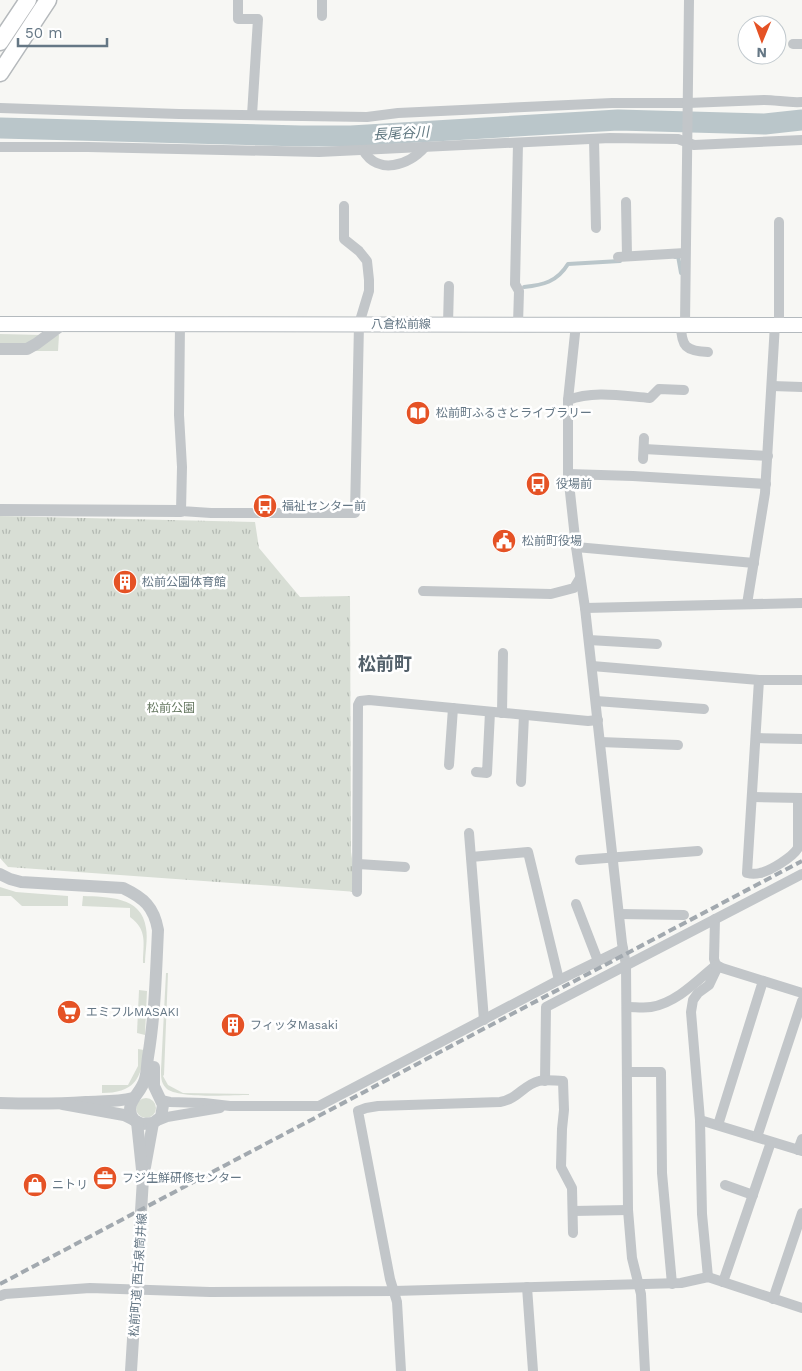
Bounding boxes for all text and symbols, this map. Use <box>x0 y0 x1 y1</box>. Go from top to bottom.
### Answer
scale bar <box>18 15 106 47</box>
north arrow <box>737 15 787 65</box>
text: 50 m <box>25 24 62 42</box>
text: N <box>756 45 767 61</box>
water label: 長尾谷川 <box>373 123 431 142</box>
street label: 八倉松前線 <box>371 317 431 331</box>
library icon: 松前町ふるさとライブラリー <box>405 400 431 426</box>
place label: 松前町ふるさとライブラリー <box>436 406 592 420</box>
bus stop icon: 役場前 <box>525 471 551 497</box>
place label: 役場前 <box>556 477 592 491</box>
bus stop icon: 福祉センター前 <box>252 493 278 519</box>
place label: 福祉センター前 <box>282 499 366 513</box>
public building icon: 松前町役場 <box>491 528 517 554</box>
place label: 松前町役場 <box>522 534 582 548</box>
building icon: 松前公園体育館 <box>112 569 138 595</box>
place label: 松前公園体育館 <box>142 575 226 589</box>
district label: 松前町 <box>358 653 412 674</box>
park label: 松前公園 <box>147 701 195 715</box>
supermarket icon: エミフルMASAKI <box>56 999 82 1025</box>
place label: エミフルMASAKI <box>86 1005 179 1019</box>
building icon: フィッタMasaki <box>220 1012 246 1038</box>
place label: フィッタMasaki <box>250 1018 338 1032</box>
office icon: フジ生鮮研修センター <box>92 1165 118 1191</box>
place label: フジ生鮮研修センター <box>122 1171 242 1185</box>
shop icon: ニトリ <box>22 1172 48 1198</box>
place label: ニトリ <box>52 1178 88 1192</box>
street label: 松前町道 西古泉筒井線 <box>127 1213 149 1337</box>

